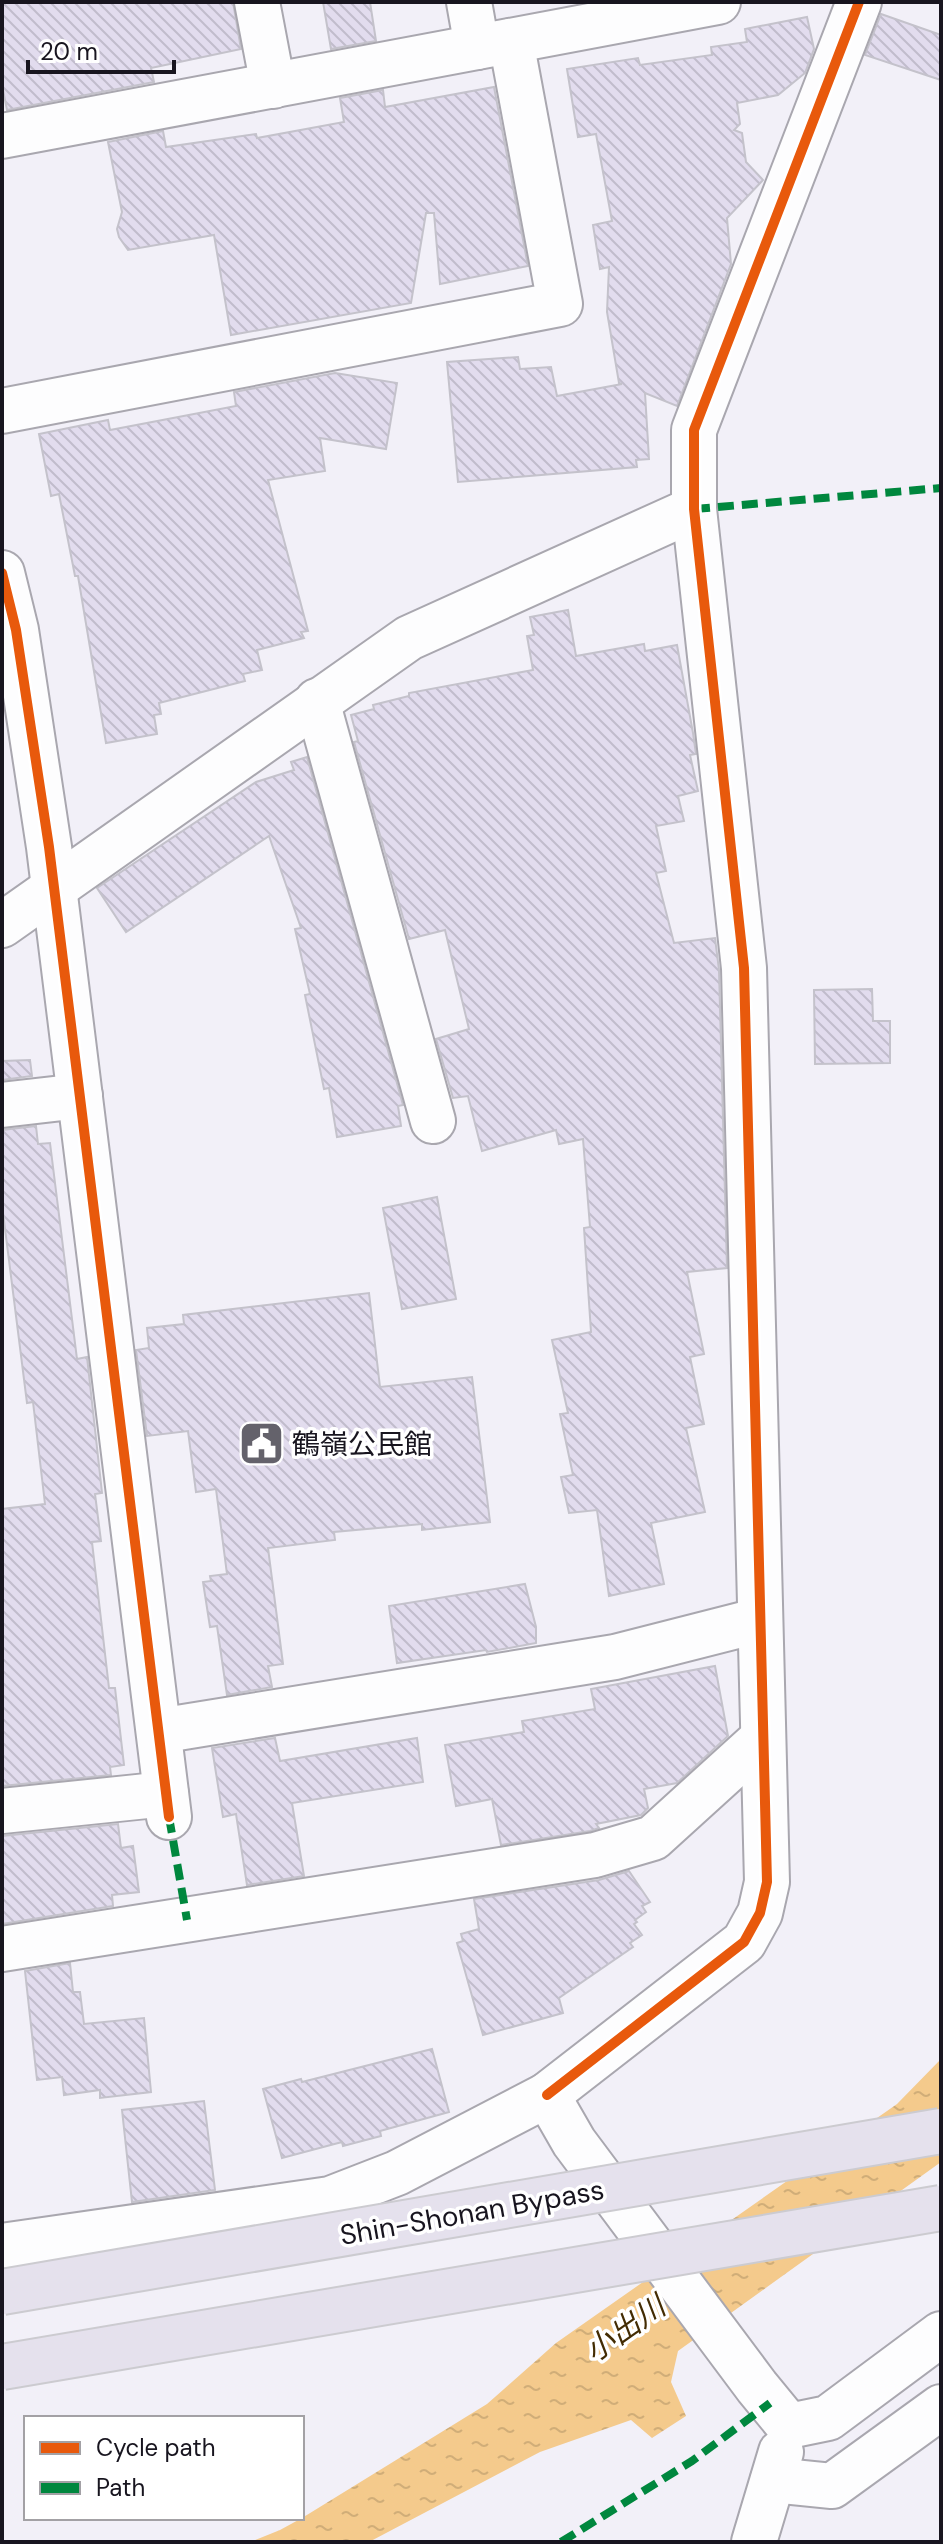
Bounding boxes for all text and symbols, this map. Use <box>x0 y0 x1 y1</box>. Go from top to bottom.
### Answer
scale bar <box>28 24 174 74</box>
text: 20 m <box>40 36 98 67</box>
public building icon: 鶴嶺公民館 <box>237 1420 285 1468</box>
place label: 鶴嶺公民館 <box>292 1426 432 1463</box>
street label: Shin-Shonan Bypass <box>337 2171 607 2254</box>
water label: 小出川 <box>577 2285 675 2370</box>
legend <box>24 2416 304 2520</box>
text: Cycle path <box>96 2432 215 2463</box>
text: Path <box>96 2472 145 2503</box>

